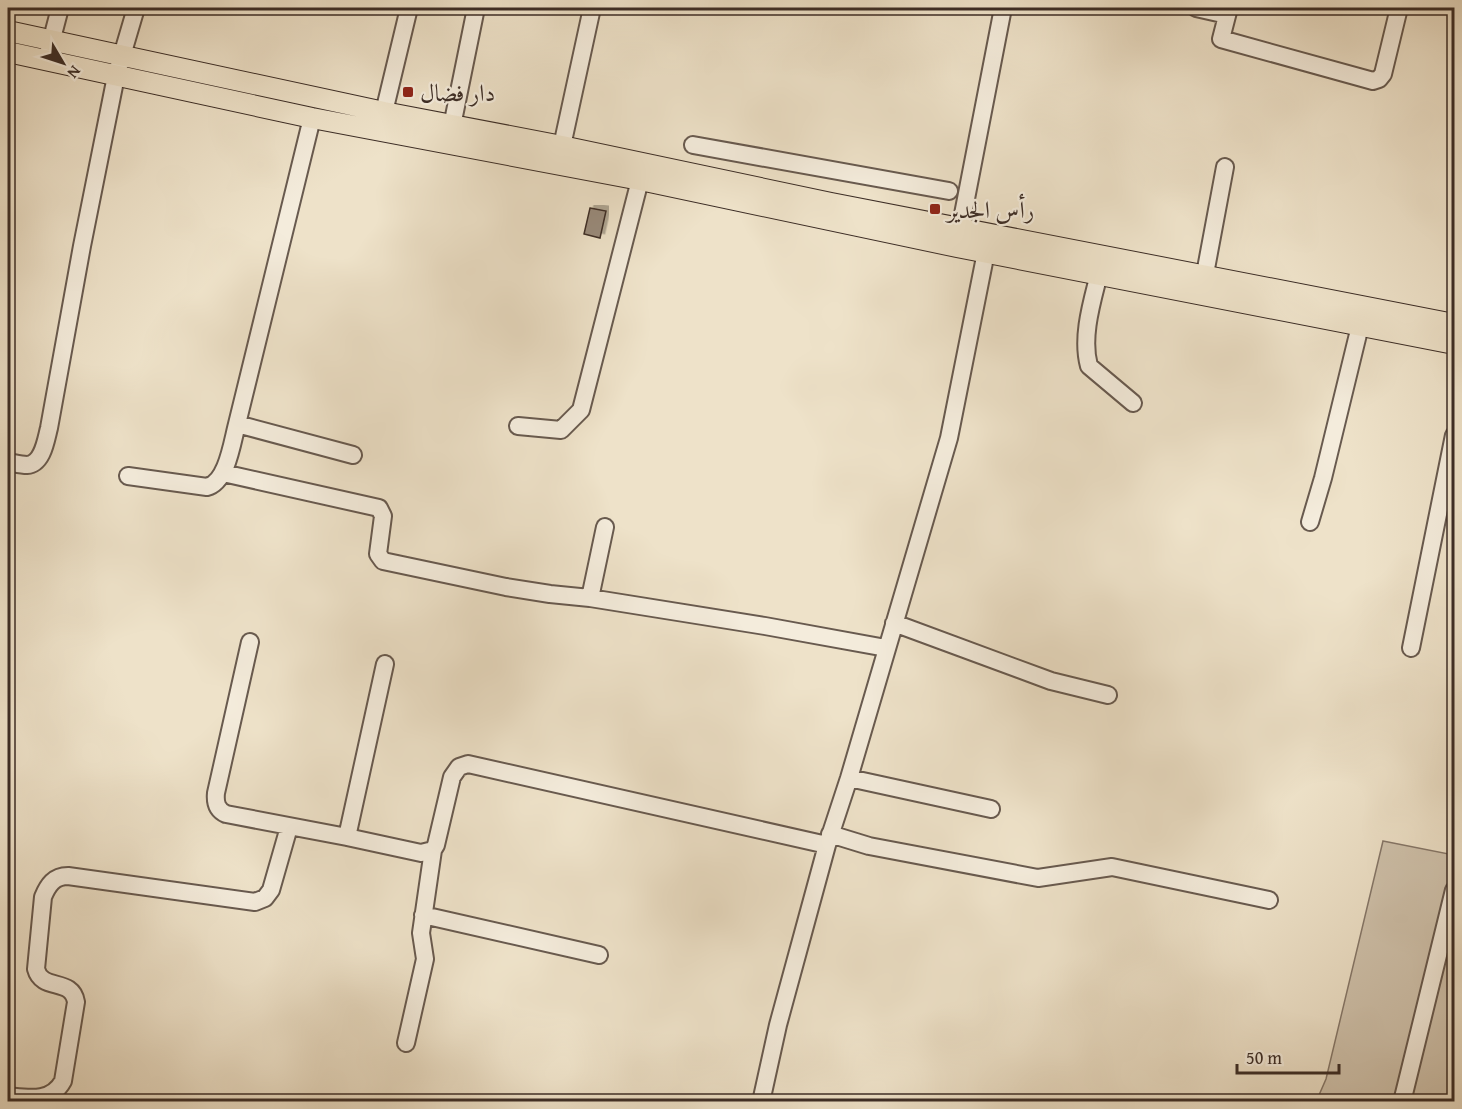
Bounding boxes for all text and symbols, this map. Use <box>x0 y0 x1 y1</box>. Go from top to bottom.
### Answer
north arrow <box>33 33 93 93</box>
text: N <box>62 61 87 84</box>
place label: دار فضال <box>420 75 495 110</box>
marker: دار فضال <box>401 85 415 99</box>
place label: رأس الجدير <box>944 192 1034 227</box>
marker: رأس الجدير <box>928 202 942 216</box>
scale bar <box>1237 1037 1339 1075</box>
text: 50 m <box>1246 1044 1282 1071</box>

